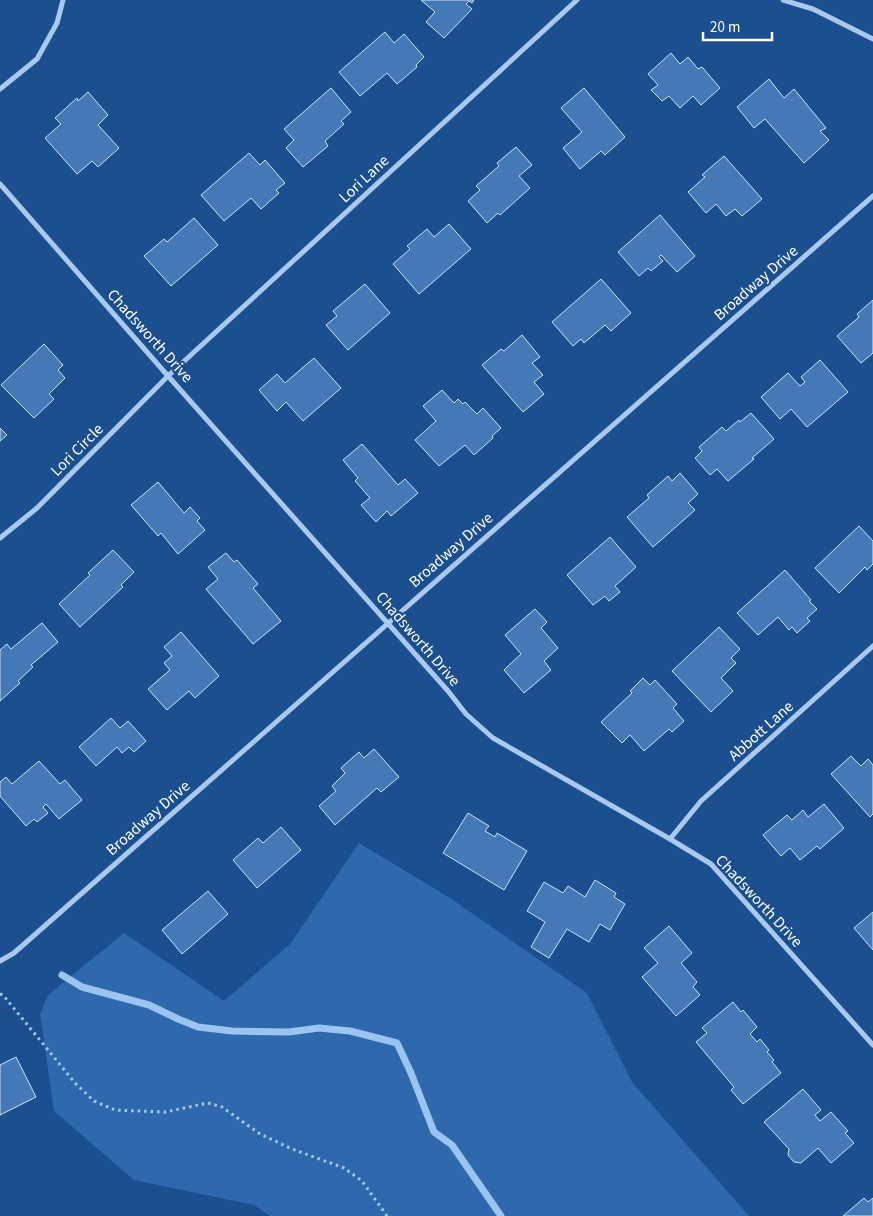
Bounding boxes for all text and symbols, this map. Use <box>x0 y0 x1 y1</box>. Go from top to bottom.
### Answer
scale bar <box>703 10 772 42</box>
text: 20 m <box>710 17 740 38</box>
street label: Lori Lane <box>334 150 394 208</box>
street label: Broadway Drive <box>709 240 803 326</box>
street label: Chadsworth Drive <box>102 284 198 388</box>
street label: Lori Circle <box>46 419 108 481</box>
street label: Broadway Drive <box>404 507 498 593</box>
street label: Chadsworth Drive <box>371 587 465 691</box>
street label: Abbott Lane <box>724 696 799 766</box>
street label: Broadway Drive <box>101 775 195 861</box>
street label: Chadsworth Drive <box>710 850 808 952</box>

